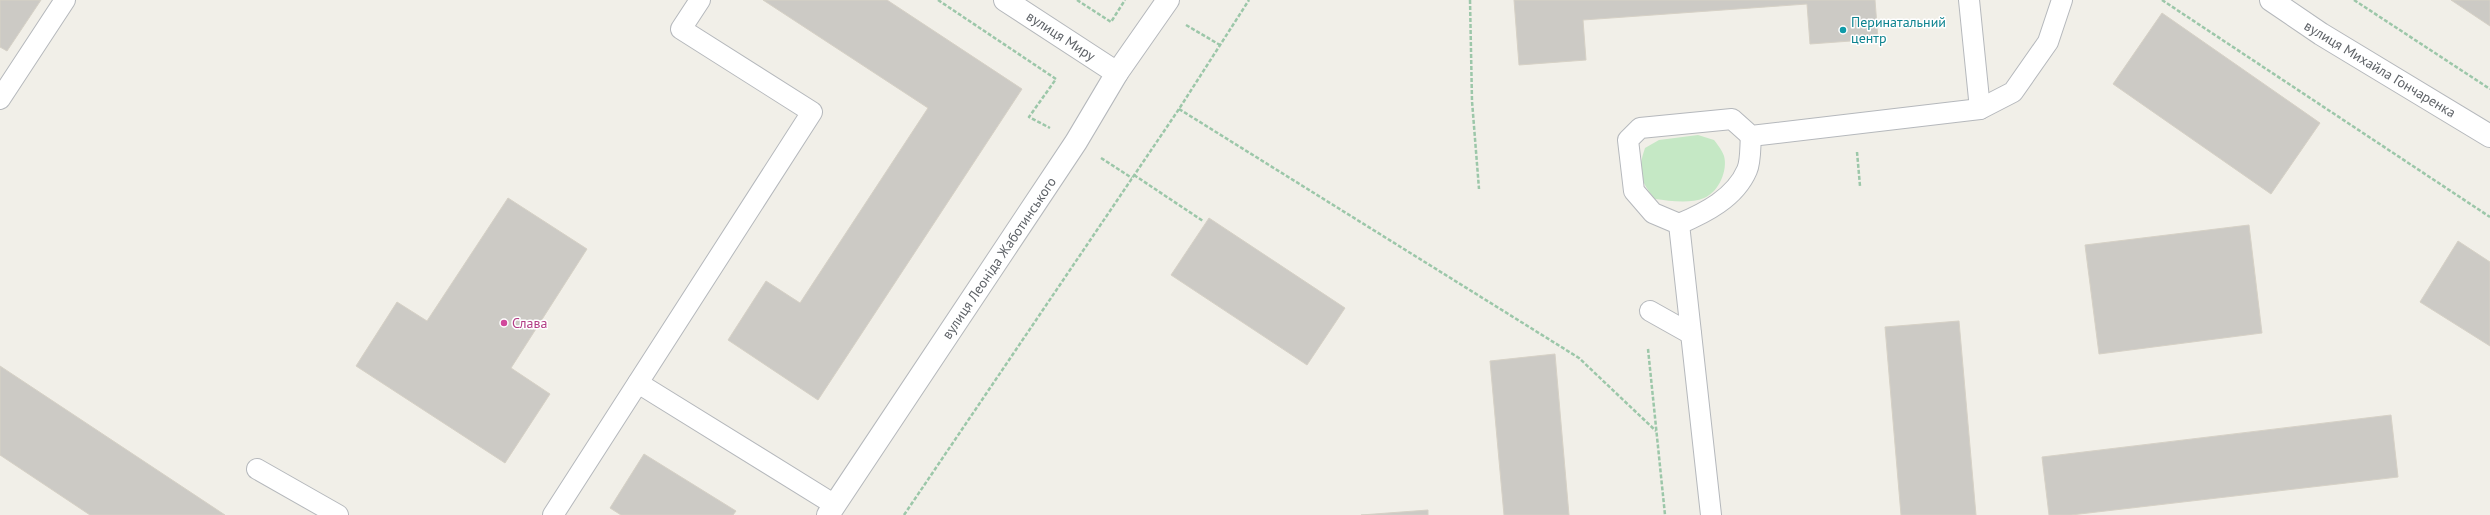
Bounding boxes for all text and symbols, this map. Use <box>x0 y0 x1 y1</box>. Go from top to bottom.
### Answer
street label: вулиця Миру <box>1023 7 1099 65</box>
place label: Перинатальний центр <box>1851 13 1946 47</box>
street label: вулиця Михайла Гончаренка <box>2301 17 2459 121</box>
marker: Перинатальний центр <box>1838 25 1848 35</box>
street label: вулиця Леоніда Жаботинського <box>938 173 1060 343</box>
place label: Слава <box>512 314 548 332</box>
marker: Слава <box>499 318 509 328</box>

